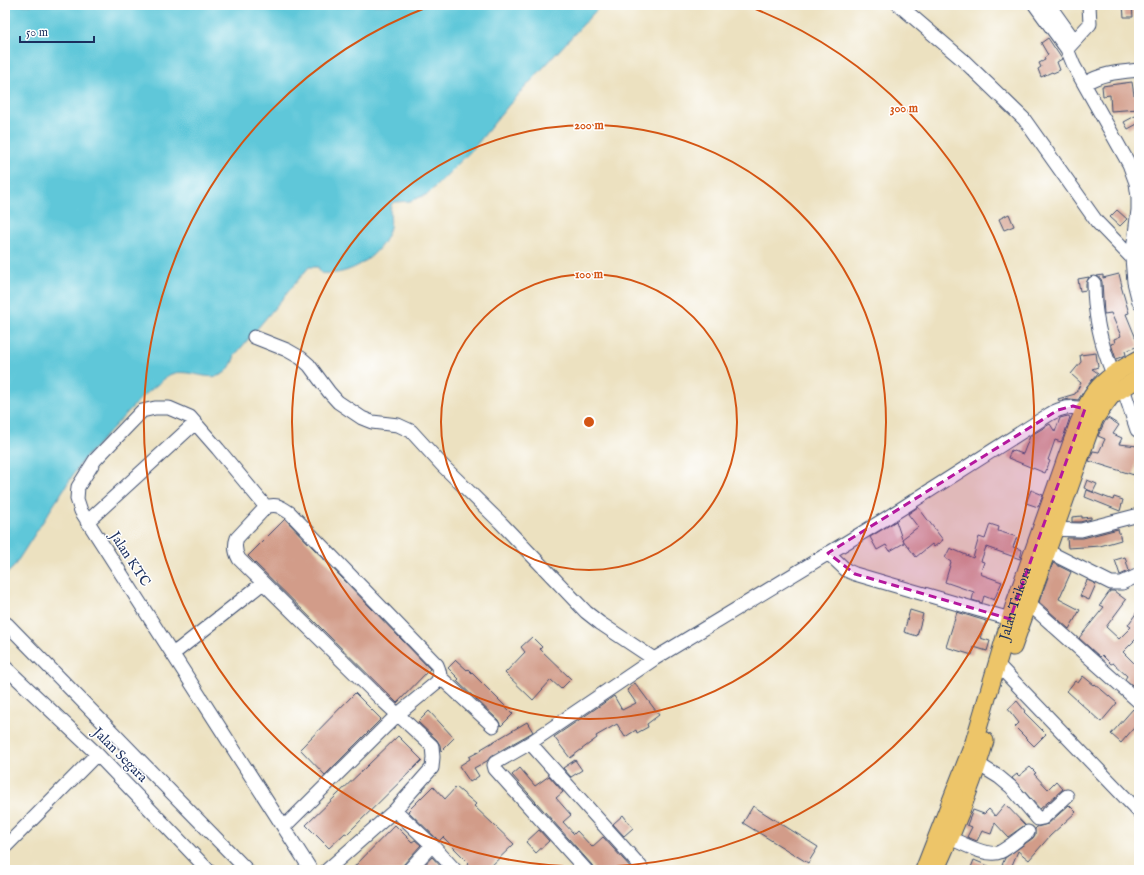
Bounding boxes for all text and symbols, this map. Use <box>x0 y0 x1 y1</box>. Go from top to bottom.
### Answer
scale bar <box>20 18 94 44</box>
text: 50 m <box>26 25 48 40</box>
text: 300 m <box>890 101 919 116</box>
text: 200 m <box>574 118 604 133</box>
text: 100 m <box>575 267 604 282</box>
centre of rings <box>582 415 596 429</box>
street label: Jalan KTC <box>104 526 154 590</box>
street label: Jalan Trikora <box>995 564 1036 644</box>
street label: Jalan Segara <box>87 722 152 787</box>

